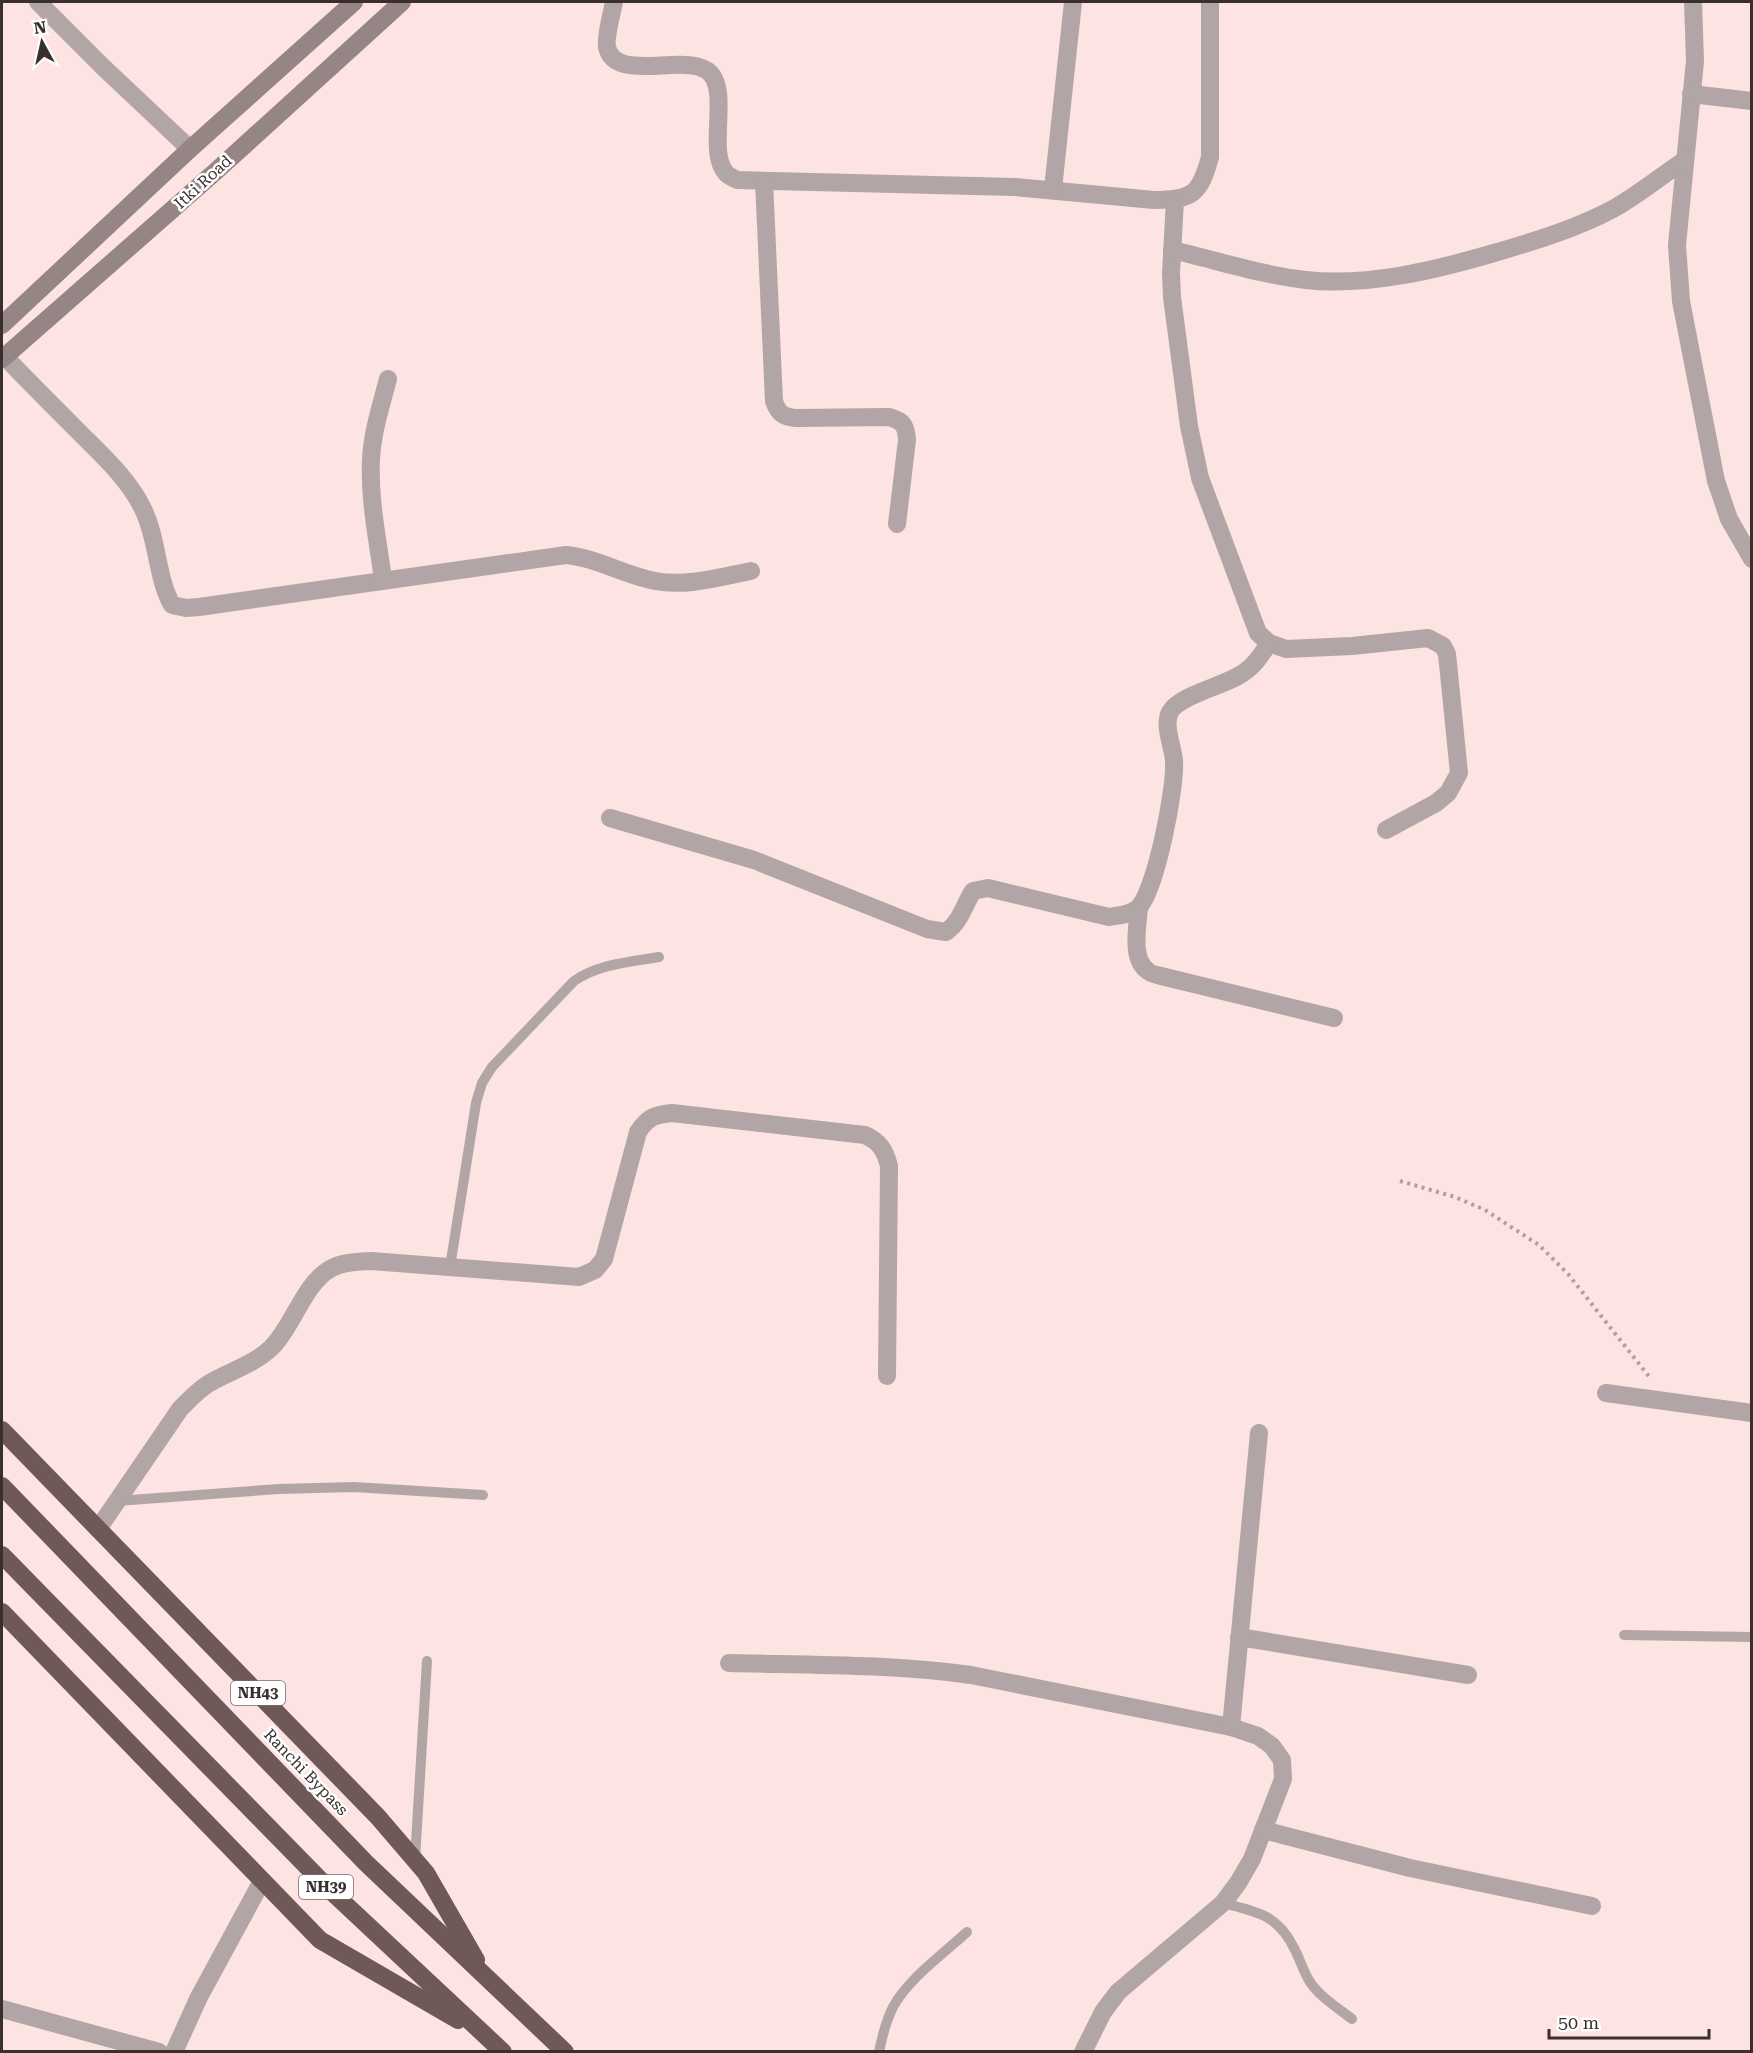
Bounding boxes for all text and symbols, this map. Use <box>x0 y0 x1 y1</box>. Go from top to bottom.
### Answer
north arrow <box>12 12 72 72</box>
text: N <box>33 17 47 38</box>
street label: Itki Road <box>170 151 236 213</box>
road number: NH43 <box>231 1681 285 1705</box>
street label: Ranchi Bypass <box>260 1725 352 1819</box>
road number: NH39 <box>299 1875 353 1899</box>
scale bar <box>1549 2002 1710 2040</box>
text: 50 m <box>1558 2012 1599 2033</box>

